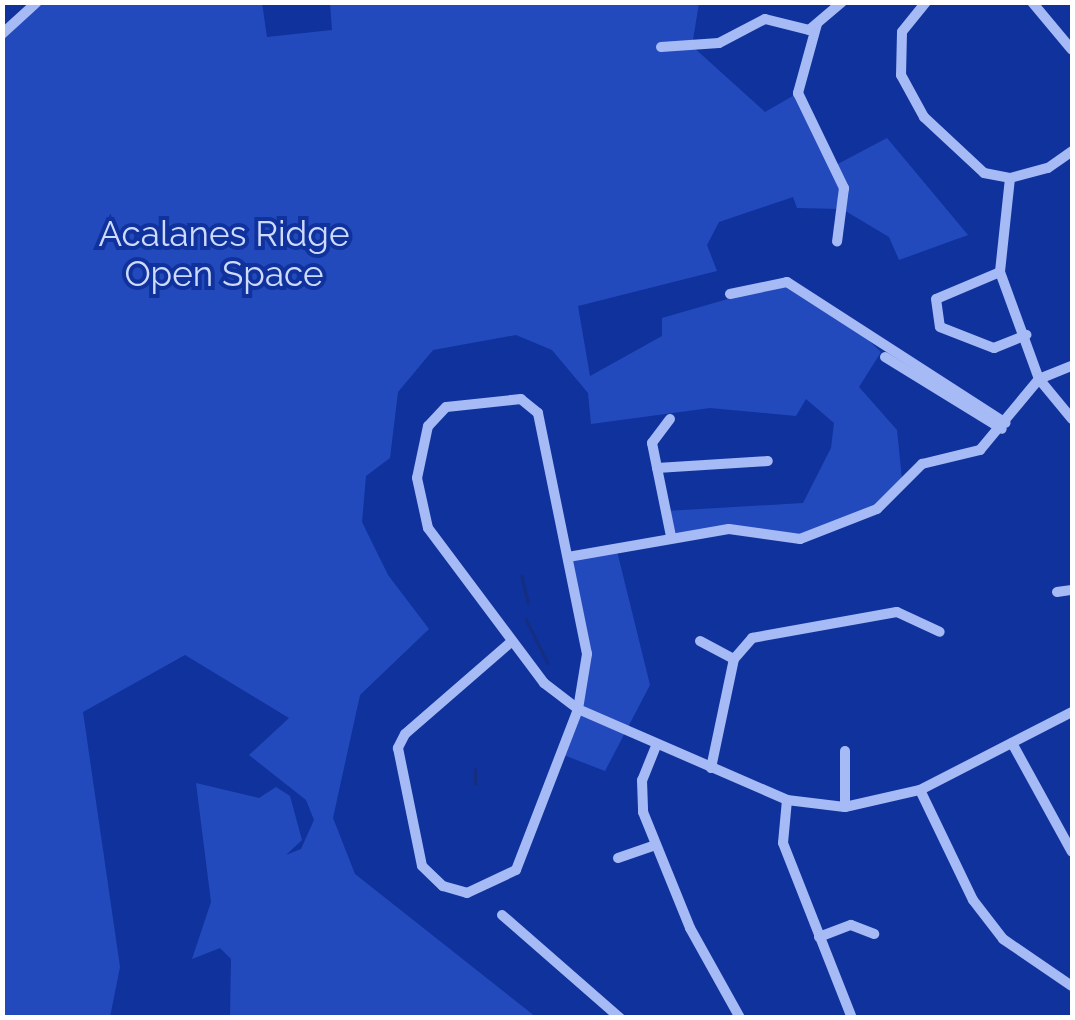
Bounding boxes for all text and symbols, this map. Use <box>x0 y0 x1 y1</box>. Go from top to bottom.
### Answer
park label: Acalanes Ridge Open Space <box>98 213 350 295</box>

